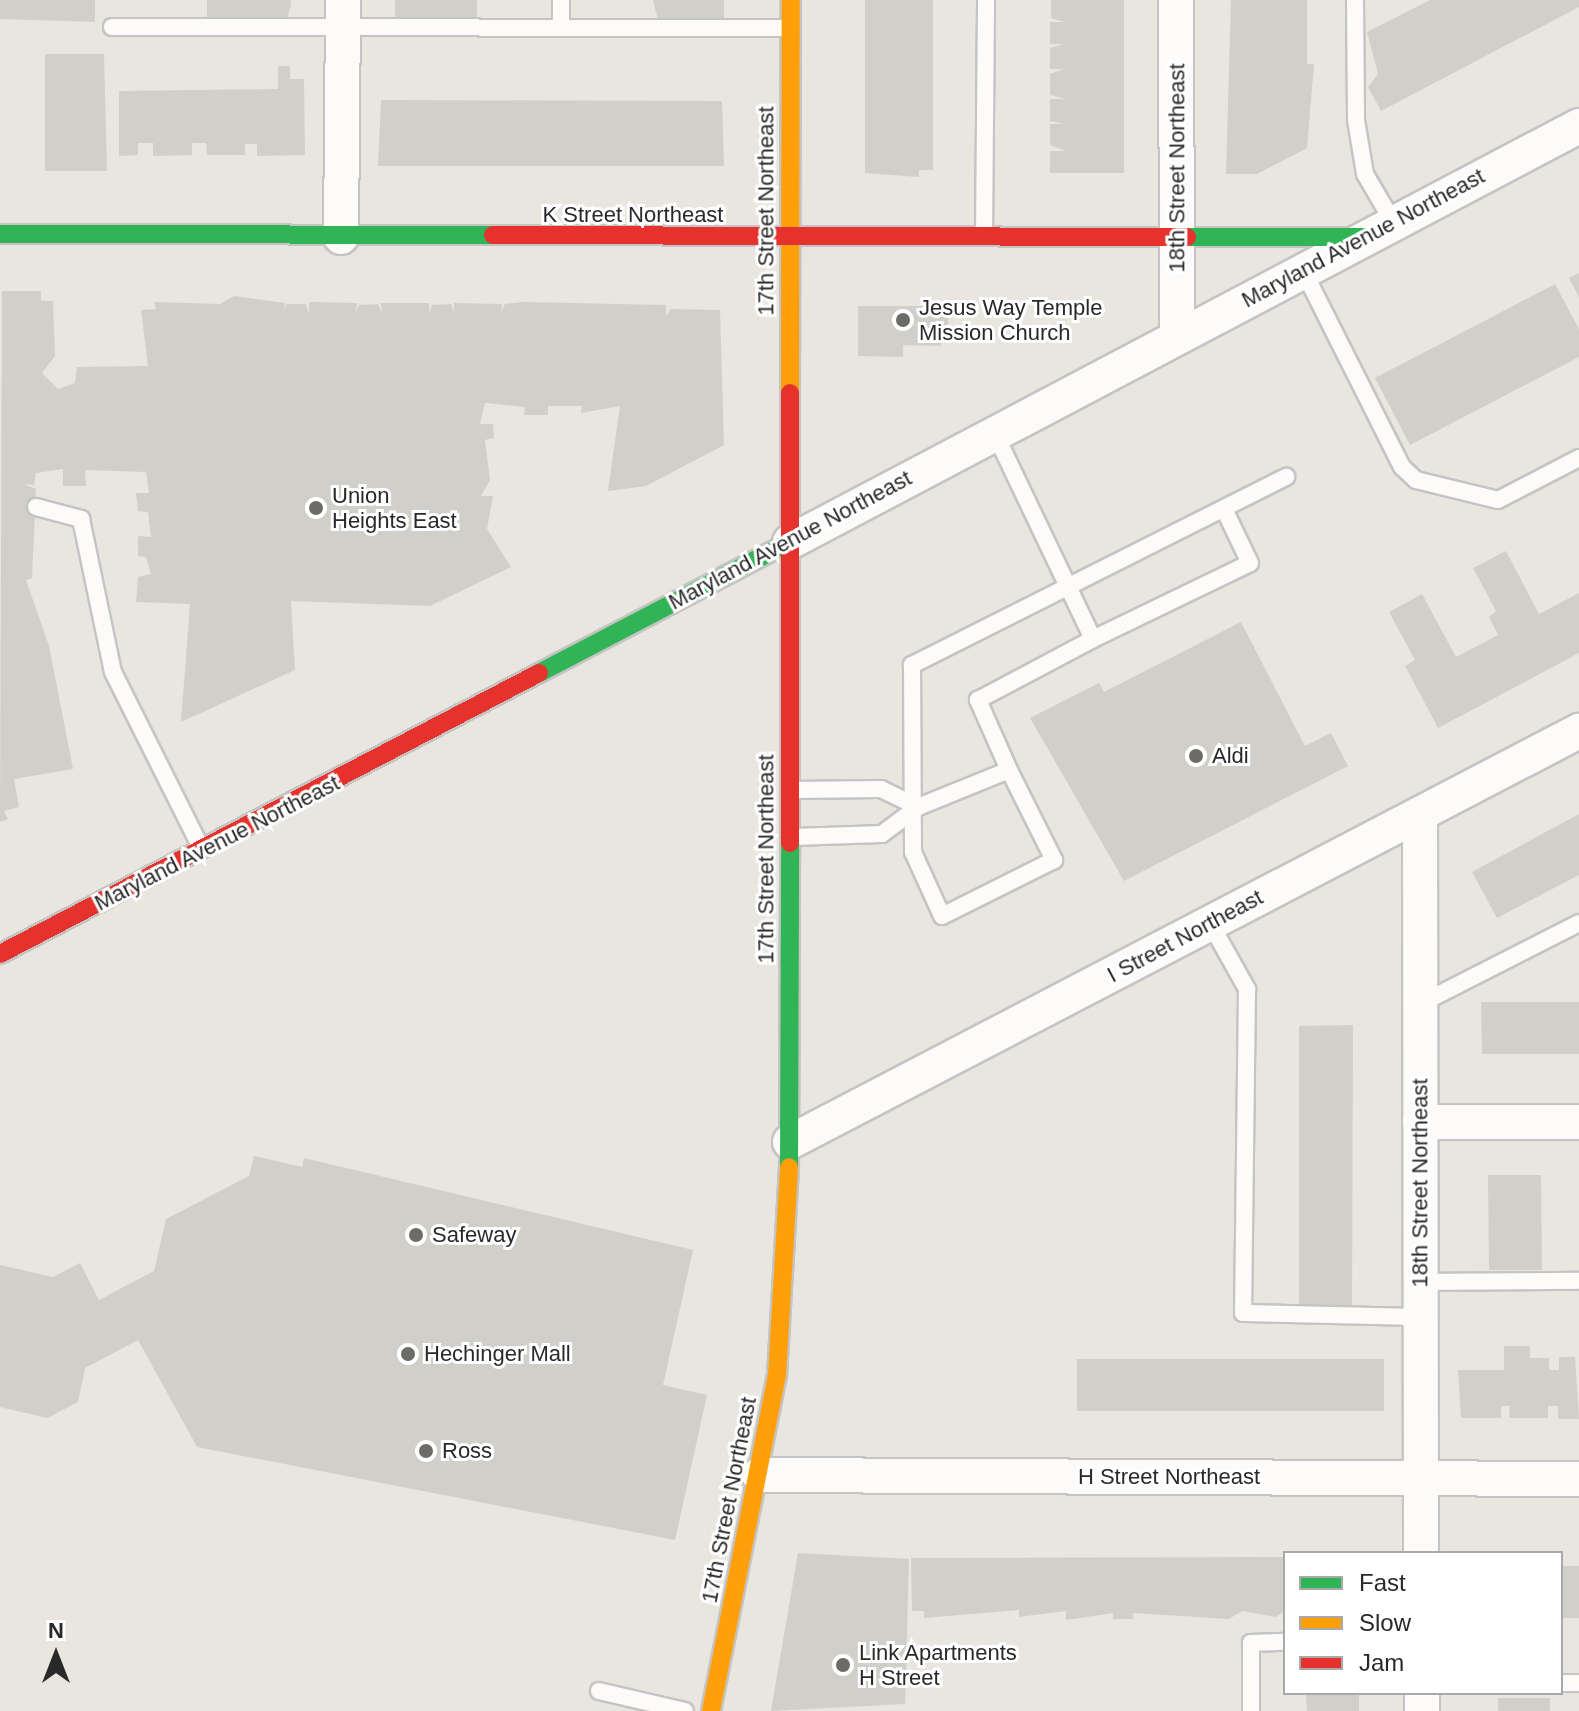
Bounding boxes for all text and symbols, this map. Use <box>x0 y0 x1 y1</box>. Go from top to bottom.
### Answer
street label: 18th Street Northeast <box>1164 63 1190 273</box>
street label: 17th Street Northeast <box>753 106 779 316</box>
street label: Maryland Avenue Northeast <box>1237 162 1489 314</box>
street label: K Street Northeast <box>543 202 723 228</box>
place label: Jesus Way Temple Mission Church <box>919 294 1103 346</box>
marker: Jesus Way Temple Mission Church <box>894 311 912 329</box>
street label: Maryland Avenue Northeast <box>664 464 916 616</box>
place label: Union Heights East <box>332 482 457 534</box>
marker: Union Heights East <box>307 499 325 517</box>
place label: Aldi <box>1212 743 1249 769</box>
marker: Aldi <box>1187 747 1205 765</box>
street label: 17th Street Northeast <box>753 754 779 964</box>
street label: Maryland Avenue Northeast <box>90 769 344 917</box>
street label: I Street Northeast <box>1103 884 1267 988</box>
street label: 18th Street Northeast <box>1407 1078 1433 1288</box>
place label: Safeway <box>432 1222 516 1248</box>
marker: Safeway <box>407 1226 425 1244</box>
place label: Hechinger Mall <box>424 1341 571 1367</box>
marker: Hechinger Mall <box>399 1345 417 1363</box>
street label: 17th Street Northeast <box>696 1395 762 1605</box>
place label: Ross <box>442 1438 492 1464</box>
marker: Ross <box>417 1442 435 1460</box>
street label: H Street Northeast <box>1078 1464 1260 1490</box>
legend <box>1283 1551 1563 1695</box>
text: Fast <box>1359 1569 1406 1596</box>
text: Slow <box>1359 1609 1411 1636</box>
north arrow <box>16 1615 96 1695</box>
text: N <box>48 1618 64 1643</box>
place label: Link Apartments H Street <box>859 1639 1018 1690</box>
text: Jam <box>1359 1649 1404 1676</box>
marker: Link Apartments H Street <box>834 1656 852 1674</box>

